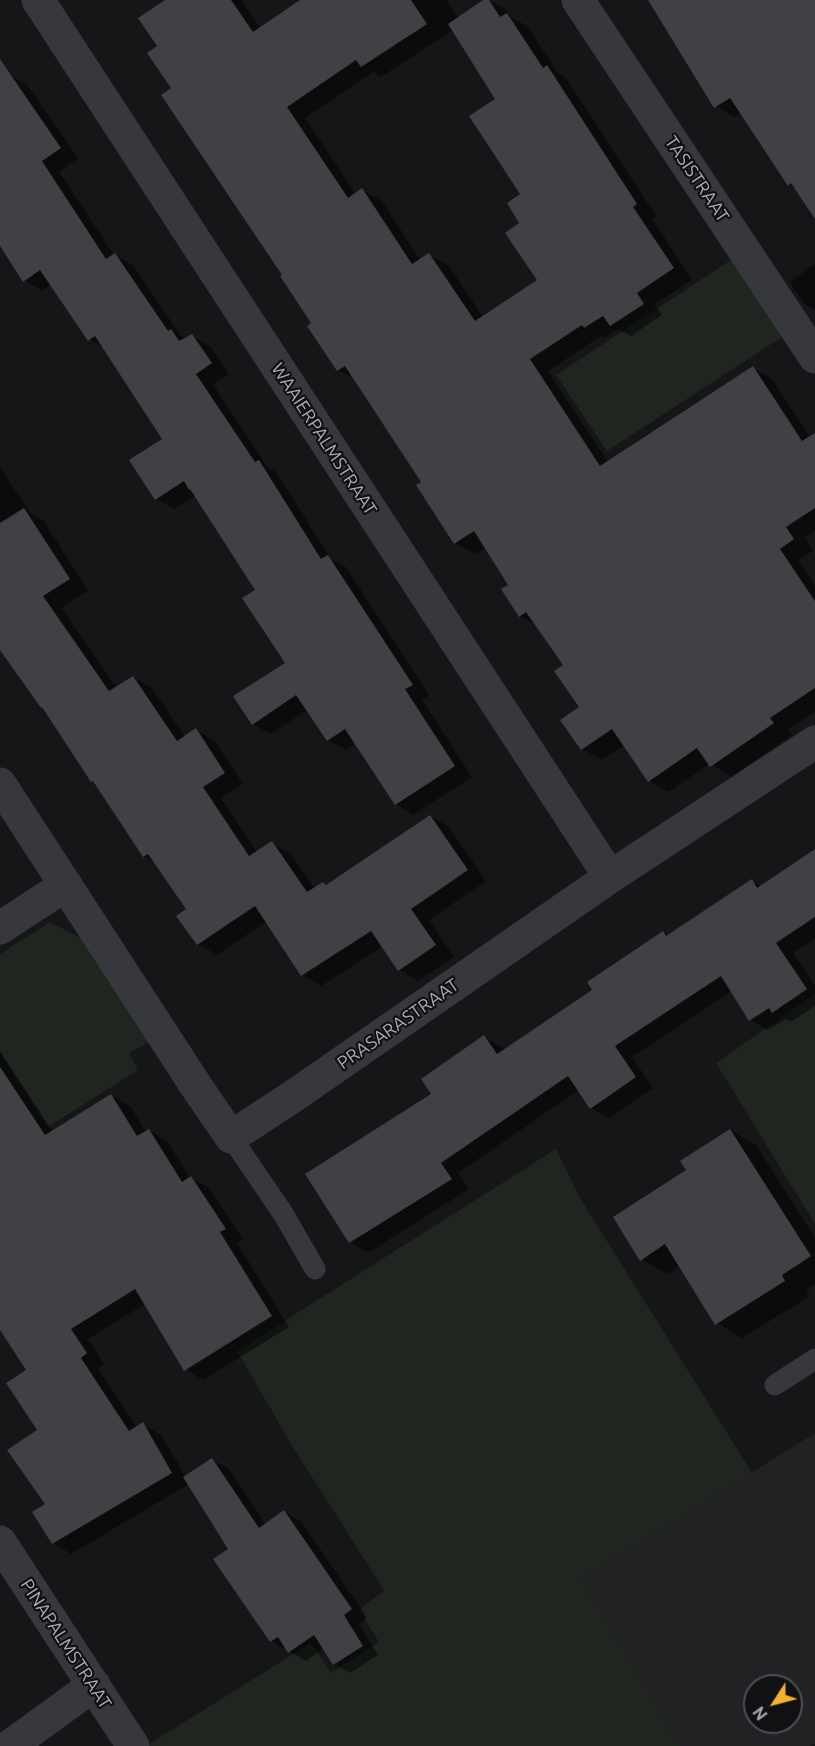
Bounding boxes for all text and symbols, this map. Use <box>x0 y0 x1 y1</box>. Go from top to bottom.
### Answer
street label: TASISTRAAT <box>660 132 734 226</box>
street label: WAAIERPALMSTRAAT <box>267 359 381 519</box>
street label: PRASARASTRAAT <box>333 974 463 1074</box>
street label: PINAPALMSTRAAT <box>16 1575 116 1713</box>
north arrow <box>743 1674 803 1734</box>
text: N <box>749 1703 771 1724</box>

